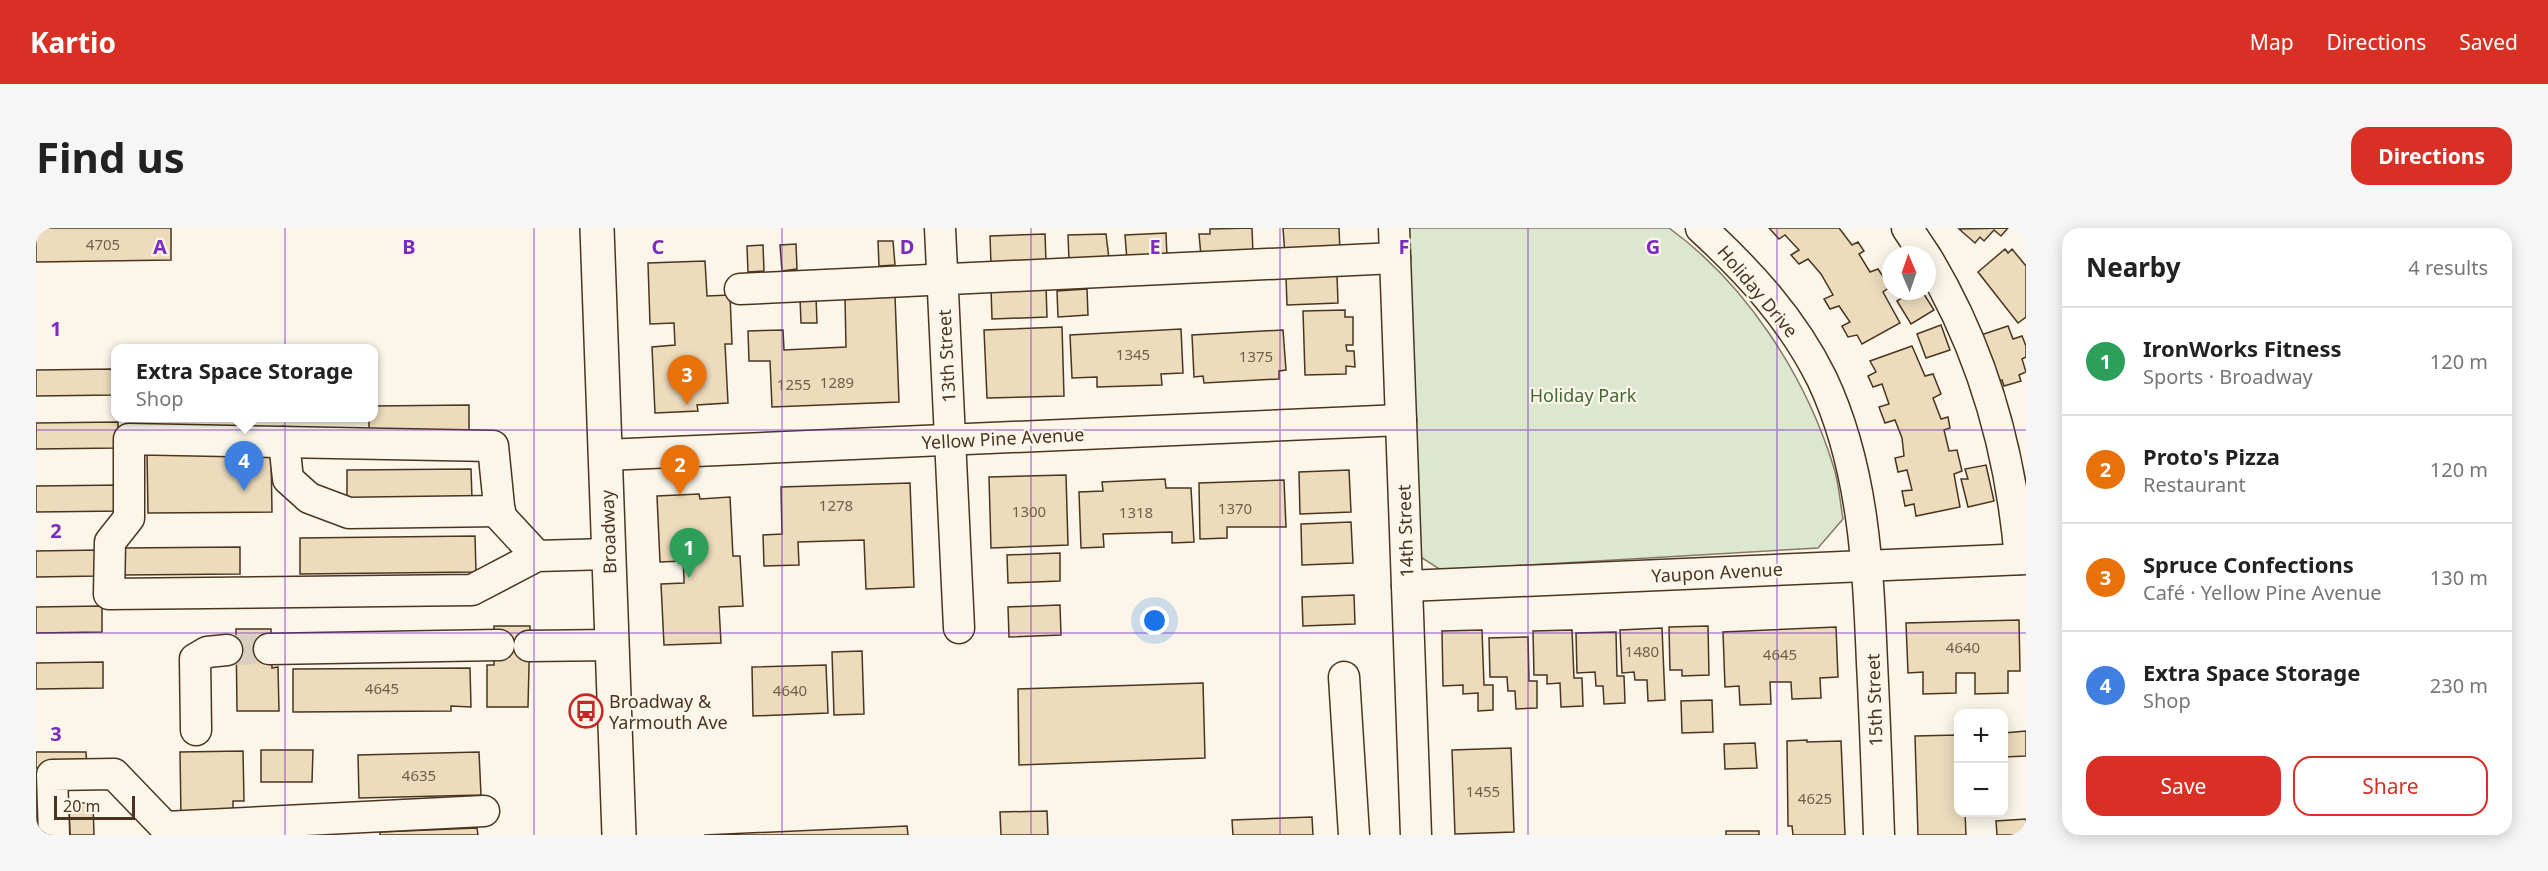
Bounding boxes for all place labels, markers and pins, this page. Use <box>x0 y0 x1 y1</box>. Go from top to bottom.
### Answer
pin: 3 <box>668 356 706 405</box>
pin: 4 <box>224 442 264 491</box>
pin: 2 <box>660 446 700 495</box>
pin: 1 <box>670 528 708 578</box>
place label: Broadway & Yarmouth Ave <box>609 689 728 734</box>
bus stop icon: Broadway & Yarmouth Ave <box>568 693 604 729</box>

